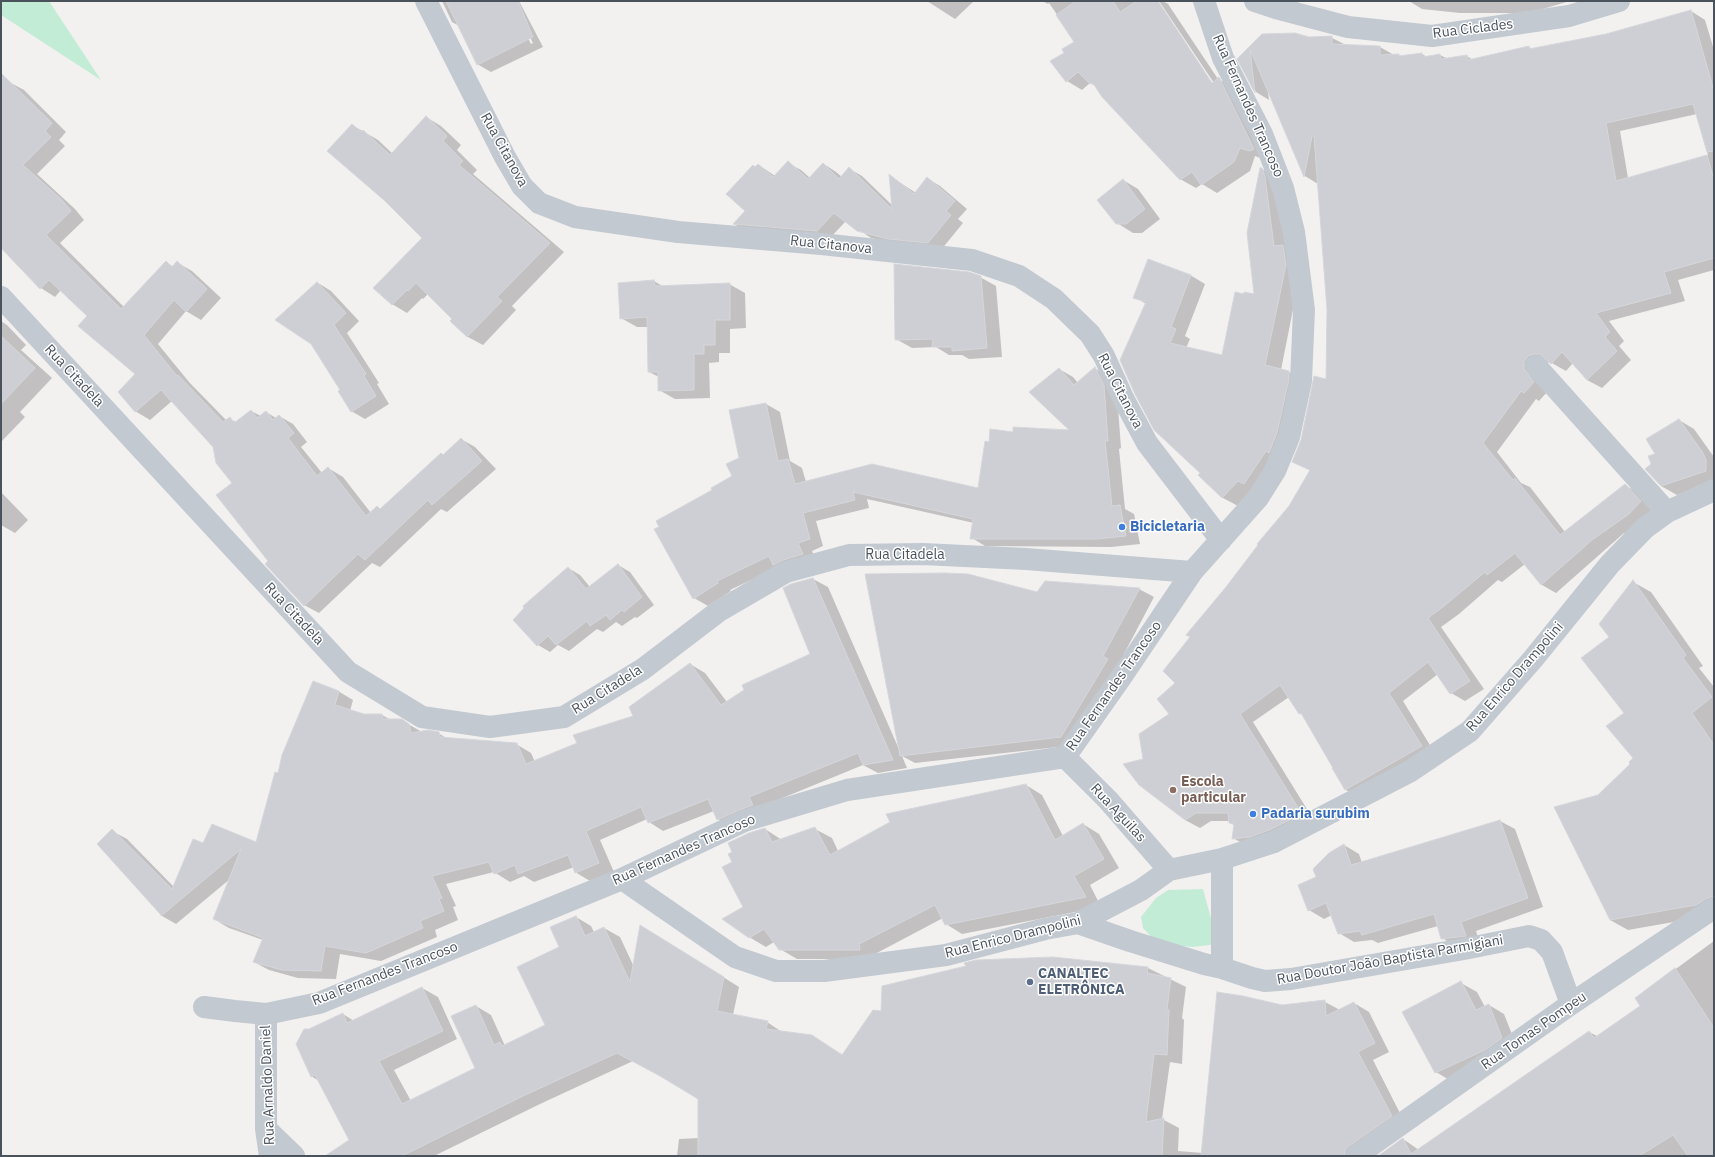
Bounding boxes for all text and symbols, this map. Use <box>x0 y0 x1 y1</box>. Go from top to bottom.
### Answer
street label: Rua Ciclades <box>1432 16 1514 42</box>
street label: Rua Fernandes Trancoso <box>1209 32 1287 180</box>
street label: Rua Citanova <box>477 110 531 190</box>
street label: Rua Citanova <box>789 232 873 258</box>
street label: Rua Citadela <box>41 341 107 411</box>
street label: Rua Citanova <box>1094 351 1146 431</box>
place label: Bicicletaria <box>1130 519 1205 535</box>
marker: Bicicletaria <box>1117 522 1127 532</box>
street label: Rua Citadela <box>865 547 945 563</box>
street label: Rua Citadela <box>261 579 327 649</box>
street label: Rua Fernandes Trancoso <box>1063 618 1165 754</box>
street label: Rua Enrico Drampolini <box>1463 619 1567 735</box>
street label: Rua Citadela <box>569 662 645 718</box>
place label: Escola particular <box>1181 774 1246 806</box>
street label: Rua Aguilas <box>1087 780 1149 846</box>
marker: Escola particular <box>1168 785 1178 795</box>
place label: Padaria surubim <box>1261 806 1370 822</box>
marker: Padaria surubim <box>1248 809 1258 819</box>
street label: Rua Fernandes Trancoso <box>610 811 758 889</box>
street label: Rua Enrico Drampolini <box>943 912 1083 962</box>
street label: Rua Doutor João Baptista Parmigiani <box>1275 932 1505 988</box>
street label: Rua Fernandes Trancoso <box>310 938 460 1010</box>
place label: CANALTEC ELETRÔNICA <box>1038 966 1125 998</box>
marker: CANALTEC ELETRÔNICA <box>1025 977 1035 987</box>
street label: Rua Tomas Pompeu <box>1478 988 1590 1074</box>
street label: Rua Arnaldo Daniel <box>258 1025 278 1145</box>

